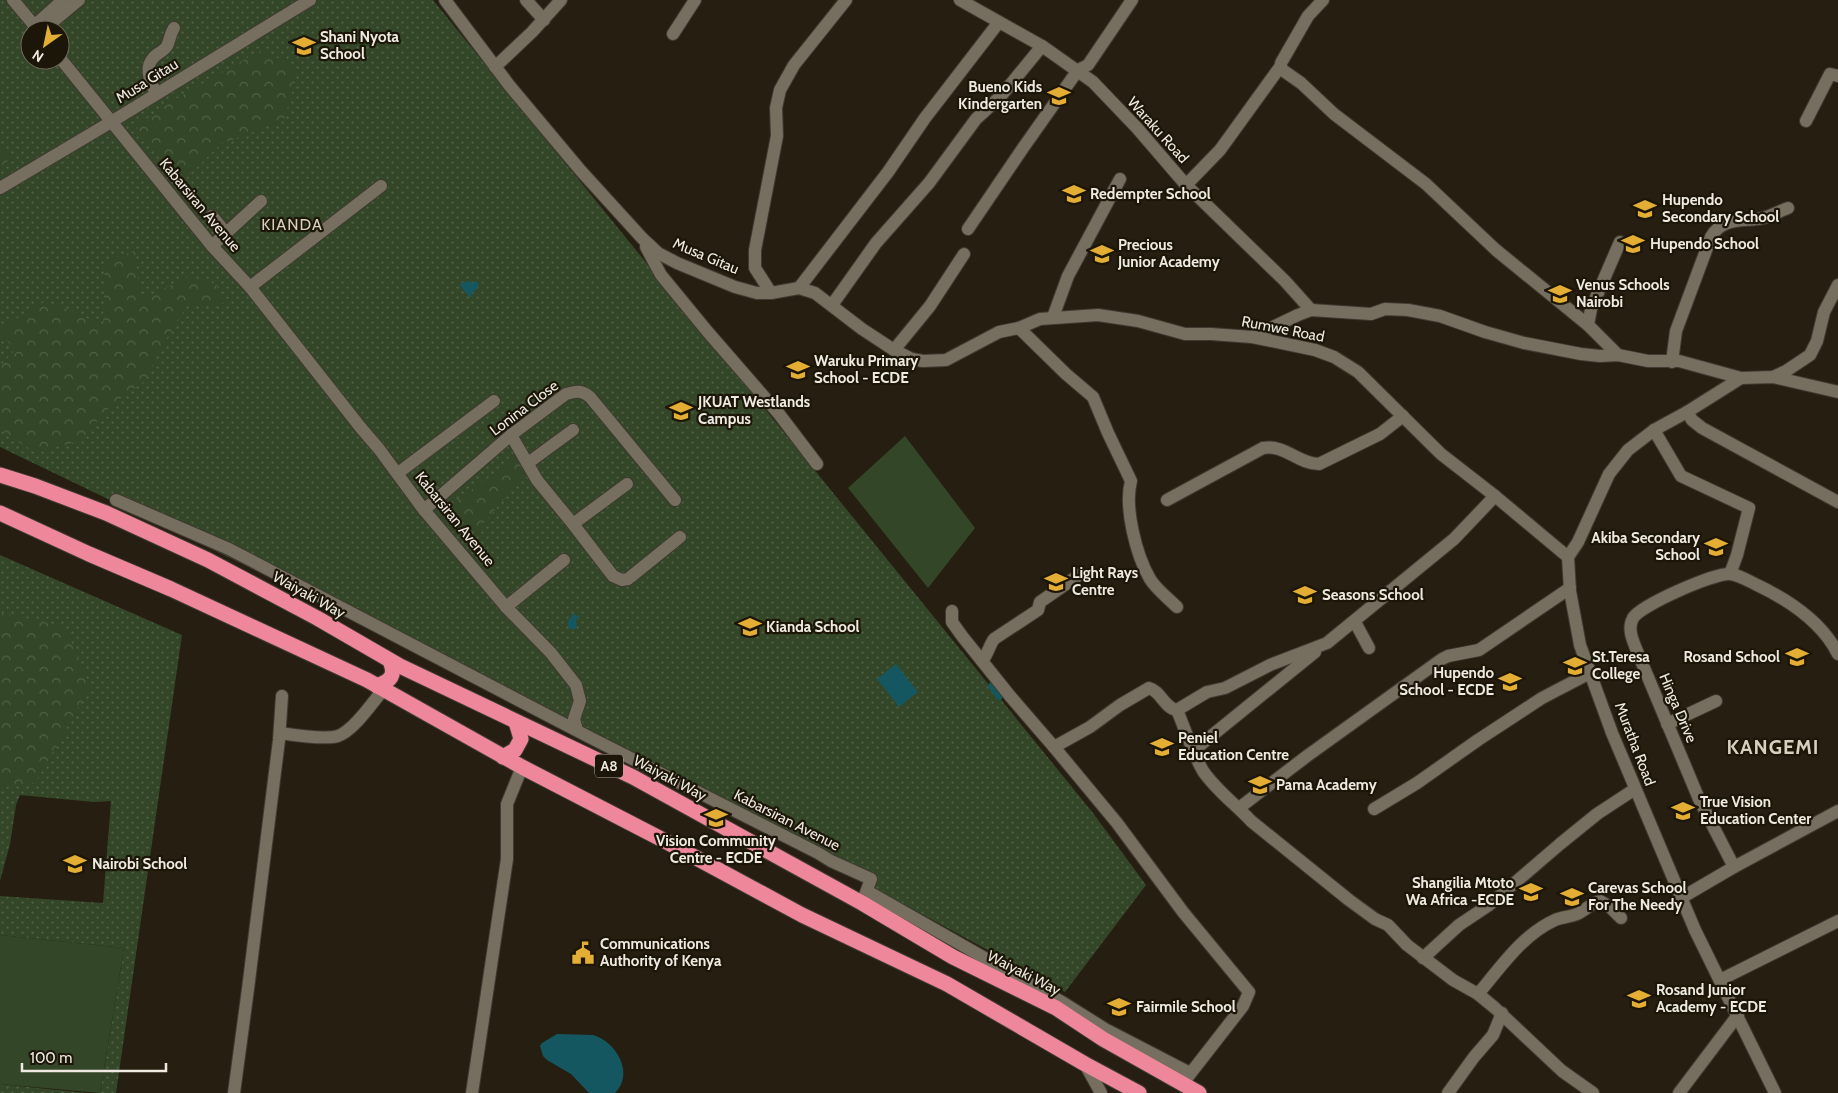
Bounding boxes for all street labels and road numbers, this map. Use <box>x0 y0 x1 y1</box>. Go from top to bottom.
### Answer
street label: Musa Gitau <box>113 55 181 107</box>
street label: Waraku Road <box>1124 93 1192 167</box>
street label: Kabarsiran Avenue <box>156 155 245 256</box>
street label: Musa Gitau <box>670 234 742 278</box>
street label: Rumwe Road <box>1240 312 1326 346</box>
street label: Lonina Close <box>486 376 562 440</box>
street label: Kabarsiran Avenue <box>411 468 499 570</box>
street label: Waiyaki Way <box>270 568 349 622</box>
street label: Hinga Drive <box>1655 671 1701 746</box>
street label: Muratha Road <box>1611 700 1659 788</box>
street label: Waiyaki Way <box>630 751 710 805</box>
road number: A8 <box>595 754 623 778</box>
street label: Kabarsiran Avenue <box>731 786 843 855</box>
street label: Waiyaki Way <box>984 947 1064 999</box>

